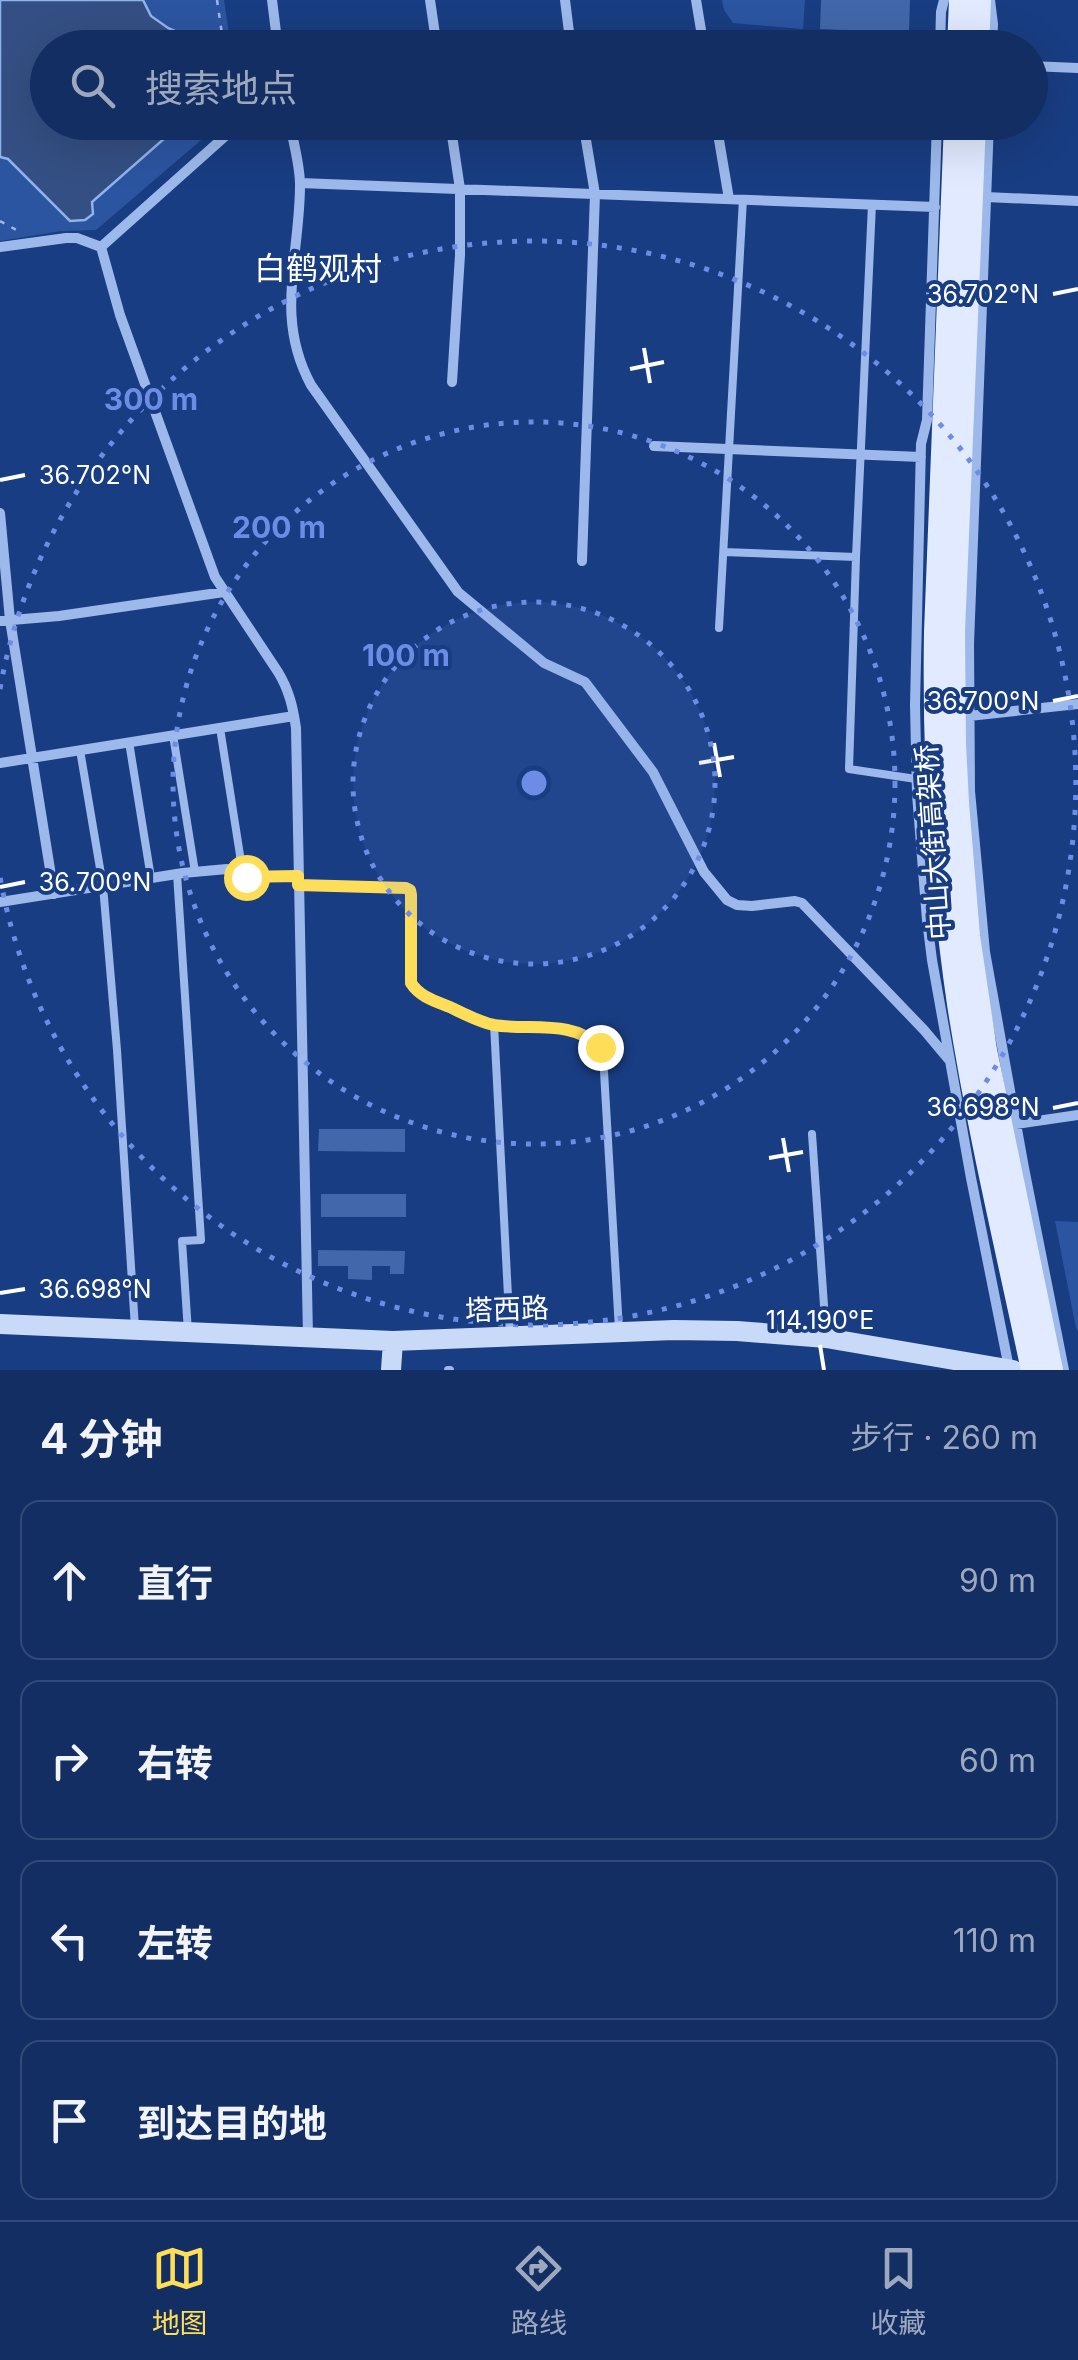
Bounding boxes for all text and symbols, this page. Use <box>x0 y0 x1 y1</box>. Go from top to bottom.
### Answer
search box <box>30 30 1048 140</box>
icon: search <box>65 58 120 113</box>
text: 搜索地点 <box>145 65 297 111</box>
district label: 白鹤观村 <box>254 249 382 288</box>
text: 36.702°N <box>927 279 1039 309</box>
text: 300 m <box>104 381 198 417</box>
text: 36.702°N <box>39 460 151 490</box>
text: 200 m <box>232 509 326 545</box>
text: 100 m <box>362 637 450 673</box>
text: 36.700°N <box>927 686 1039 716</box>
street label: 中山大街高架桥 <box>909 743 957 941</box>
centre of rings <box>516 765 552 801</box>
route start <box>224 855 270 901</box>
text: 36.700°N <box>39 867 151 897</box>
route end <box>578 1025 624 1071</box>
text: 36.698°N <box>926 1092 1040 1122</box>
text: 36.698°N <box>38 1274 152 1304</box>
street label: 塔西路 <box>464 1291 550 1327</box>
text: 114.190°E <box>766 1305 874 1335</box>
text: 4 分钟 <box>40 1413 162 1464</box>
text: 步行 · 260 m <box>850 1418 1038 1457</box>
icon: ahead <box>42 1553 97 1608</box>
text: 直行 <box>137 1560 213 1606</box>
text: 90 m <box>959 1561 1036 1600</box>
icon: right <box>42 1733 97 1788</box>
text: 右转 <box>137 1740 213 1786</box>
text: 60 m <box>959 1741 1036 1780</box>
icon: left <box>42 1913 97 1968</box>
text: 左转 <box>137 1920 213 1966</box>
text: 110 m <box>953 1921 1036 1960</box>
icon: arrive <box>42 2093 97 2148</box>
text: 到达目的地 <box>137 2100 327 2146</box>
tab: 地图 <box>152 2241 208 2341</box>
tab: 路线 <box>511 2241 567 2341</box>
tab: 收藏 <box>870 2241 926 2341</box>

